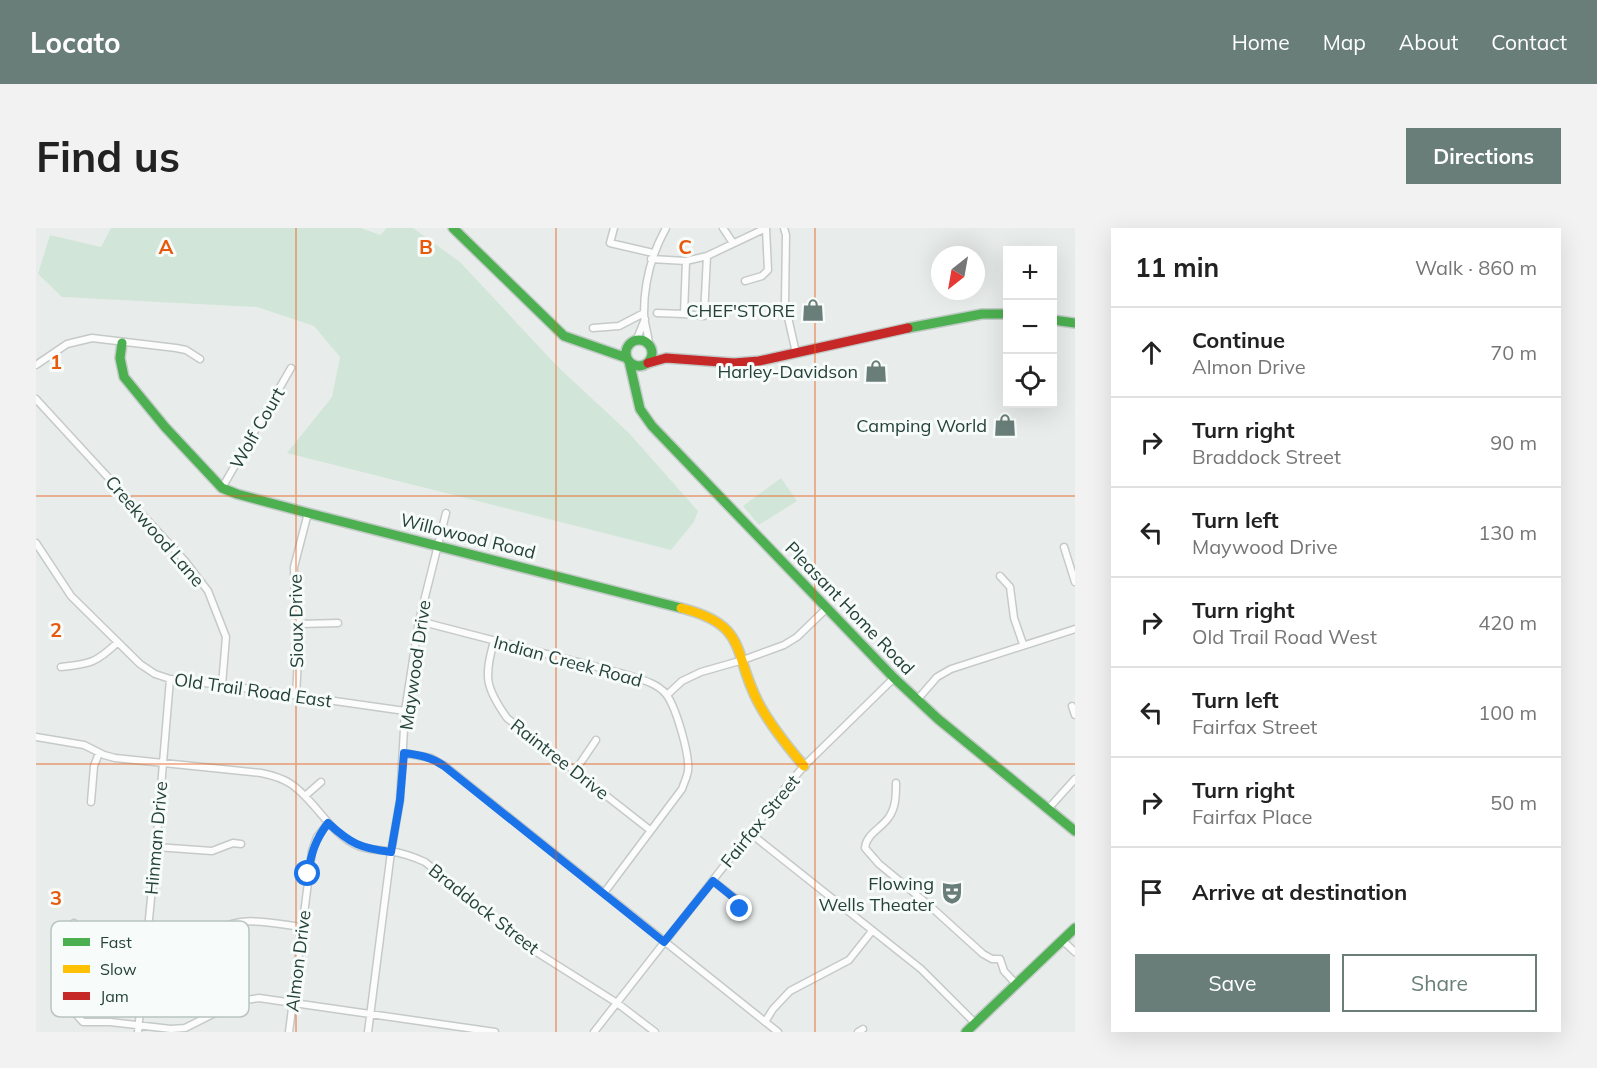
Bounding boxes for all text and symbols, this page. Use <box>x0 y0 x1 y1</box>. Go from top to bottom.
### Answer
text: Locato <box>30 25 121 60</box>
text: Home <box>1232 29 1290 55</box>
text: Map <box>1323 29 1366 55</box>
text: About <box>1399 29 1458 55</box>
text: Contact <box>1491 29 1567 55</box>
button: Directions <box>1406 128 1561 184</box>
text: Find us <box>36 130 180 183</box>
text: A <box>159 234 174 259</box>
text: B <box>419 234 433 259</box>
text: C <box>678 234 692 259</box>
north arrow <box>931 246 985 300</box>
map controls <box>1003 246 1057 408</box>
button: + <box>1003 246 1057 300</box>
text: 11 min <box>1135 251 1219 284</box>
text: Walk · 860 m <box>1415 255 1537 280</box>
shop icon: CHEF'STORE <box>800 297 826 323</box>
place label: CHEF'STORE <box>686 299 795 322</box>
button: − <box>1003 300 1057 354</box>
text: Continue <box>1192 326 1285 354</box>
icon: ahead <box>1135 336 1168 369</box>
text: 70 m <box>1490 340 1537 365</box>
text: 1 <box>50 349 62 374</box>
button: locate <box>1003 354 1057 408</box>
text: Almon Drive <box>1192 354 1306 379</box>
shop icon: Harley-Davidson <box>863 358 889 384</box>
place label: Harley-Davidson <box>717 360 858 383</box>
street label: Wolf Court <box>225 383 289 473</box>
shop icon: Camping World <box>992 412 1018 438</box>
place label: Camping World <box>856 414 987 437</box>
text: Turn right <box>1192 416 1295 444</box>
icon: right <box>1135 426 1168 459</box>
text: 90 m <box>1490 430 1537 455</box>
text: Braddock Street <box>1192 444 1341 469</box>
street label: Creekwood Lane <box>100 471 210 591</box>
text: Turn left <box>1192 506 1279 534</box>
street label: Willowood Road <box>398 508 538 564</box>
icon: left <box>1135 516 1168 549</box>
text: 130 m <box>1478 520 1537 545</box>
text: Maywood Drive <box>1192 534 1338 559</box>
street label: Pleasant Home Road <box>780 537 920 679</box>
street label: Sioux Drive <box>284 574 308 668</box>
text: Turn right <box>1192 596 1295 624</box>
street label: Maywood Drive <box>394 599 436 731</box>
icon: right <box>1135 606 1168 639</box>
text: 420 m <box>1478 610 1537 635</box>
text: 2 <box>50 617 62 642</box>
text: Old Trail Road West <box>1192 624 1377 649</box>
street label: Indian Creek Road <box>491 630 645 692</box>
street label: Old Trail Road East <box>173 668 333 712</box>
text: Turn left <box>1192 686 1279 714</box>
icon: left <box>1135 696 1168 729</box>
text: 100 m <box>1478 700 1537 725</box>
street label: Raintree Drive <box>506 713 614 805</box>
text: Fairfax Street <box>1192 714 1317 739</box>
street label: Fairfax Street <box>716 770 804 872</box>
text: Turn right <box>1192 776 1295 804</box>
street label: Hinman Drive <box>140 780 172 896</box>
icon: right <box>1135 786 1168 819</box>
text: 50 m <box>1490 790 1537 815</box>
text: Fairfax Place <box>1192 804 1312 829</box>
street label: Braddock Street <box>424 859 544 959</box>
route start <box>294 860 320 886</box>
place label: Flowing Wells Theater <box>819 872 934 916</box>
icon: arrive <box>1135 876 1168 909</box>
text: Arrive at destination <box>1192 878 1407 906</box>
theatre icon: Flowing Wells Theater <box>939 880 965 906</box>
text: 3 <box>50 885 62 910</box>
route end <box>726 895 752 921</box>
street label: Almon Drive <box>280 909 316 1013</box>
legend <box>51 921 249 1017</box>
text: Fast <box>100 932 132 952</box>
button: Save <box>1135 954 1330 1012</box>
button: Share <box>1342 954 1537 1012</box>
text: Slow <box>100 959 137 979</box>
text: Jam <box>100 986 129 1006</box>

